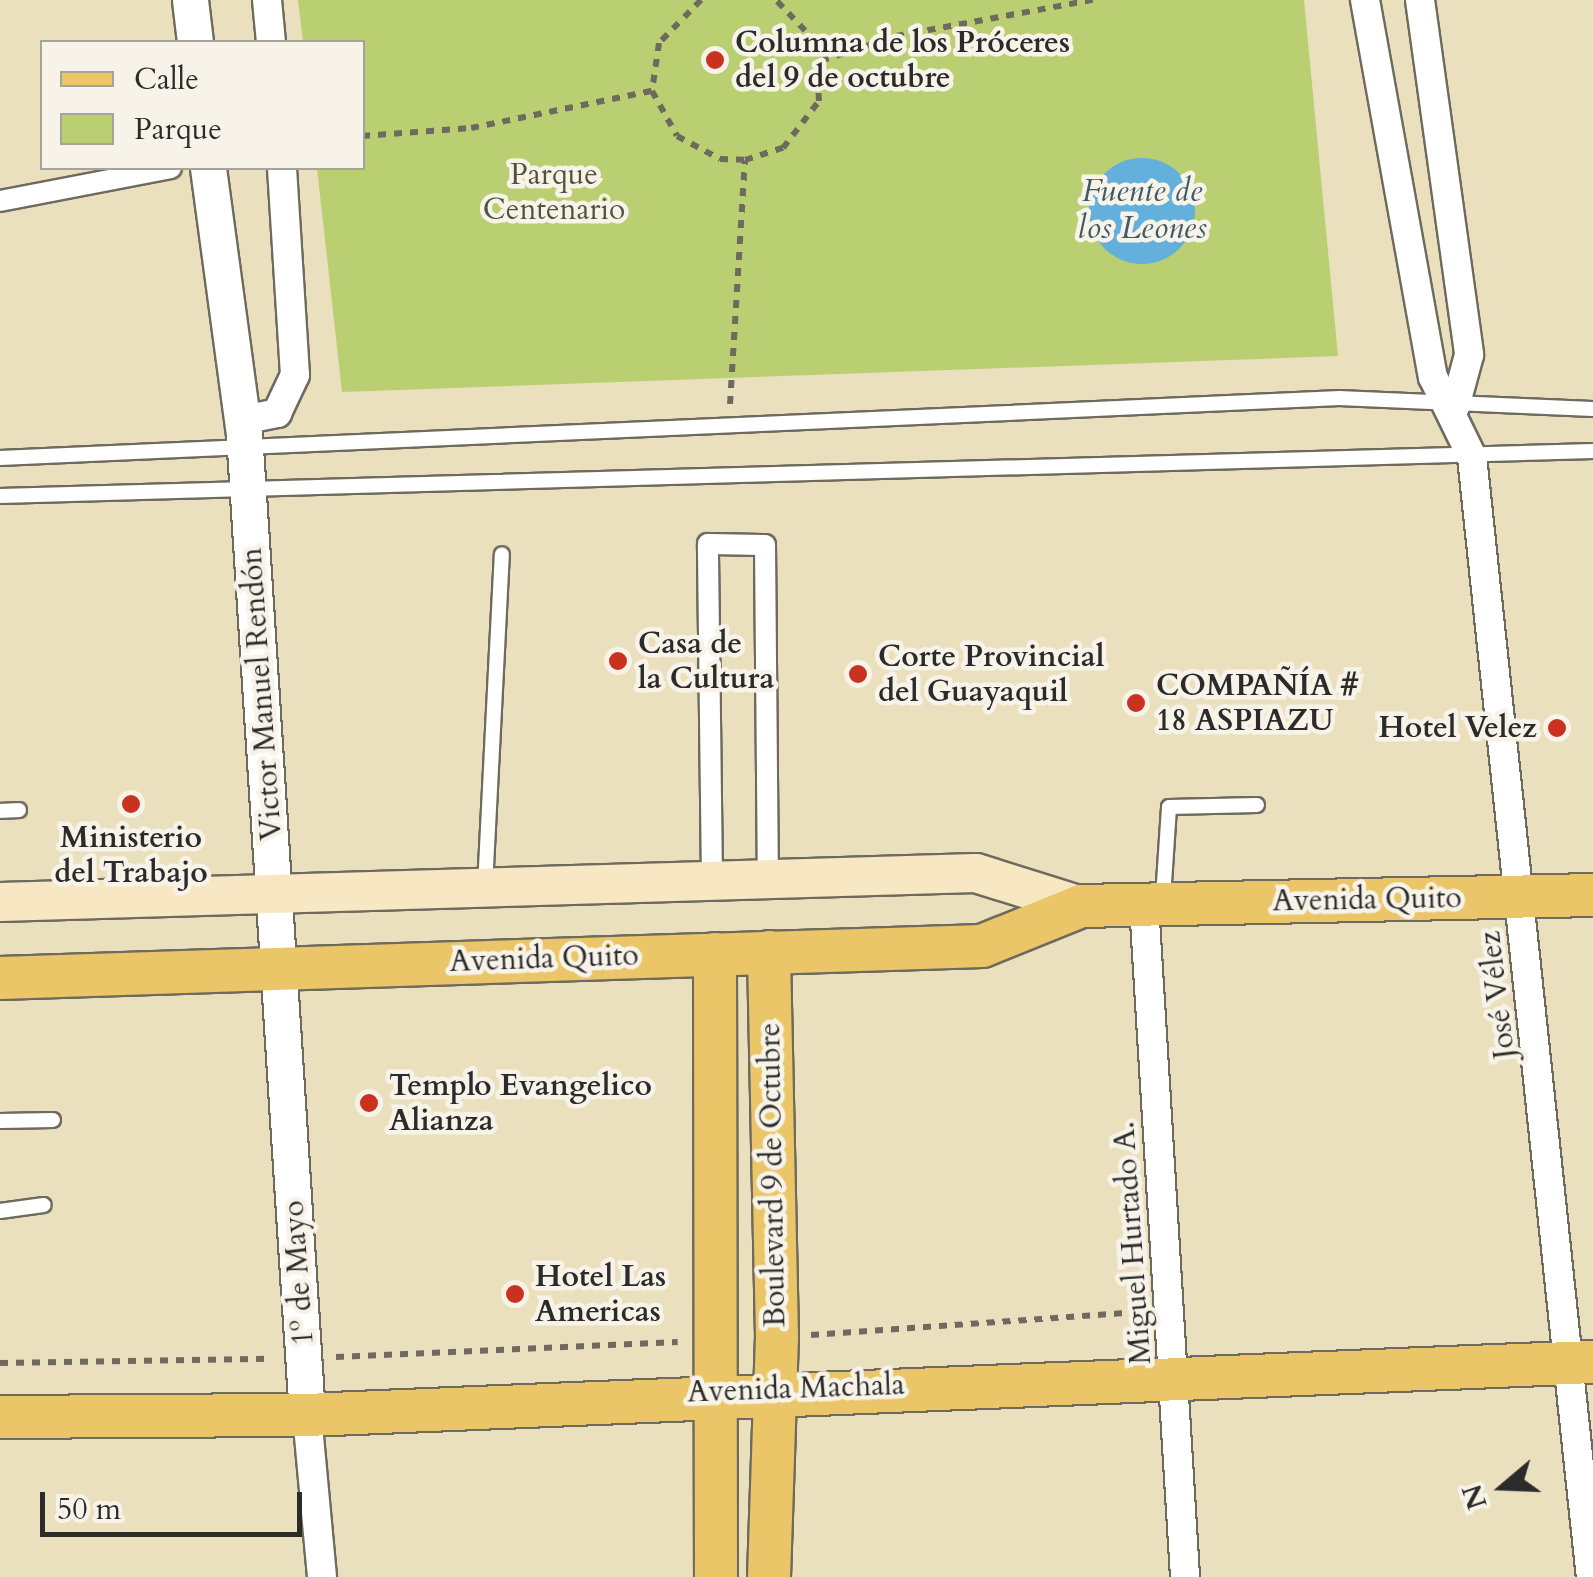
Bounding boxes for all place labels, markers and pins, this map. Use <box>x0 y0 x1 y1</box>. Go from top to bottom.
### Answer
place label: Columna de los Próceres del 9 de octubre <box>735 25 1070 96</box>
marker: Columna de los Próceres del 9 de octubre <box>704 49 726 71</box>
place label: Casa de la Cultura <box>638 626 774 696</box>
place label: Corte Provincial del Guayaquil <box>878 639 1104 710</box>
marker: Casa de la Cultura <box>607 650 629 672</box>
marker: Corte Provincial del Guayaquil <box>847 663 869 685</box>
place label: COMPAÑÍA # 18 ASPIAZU <box>1156 668 1359 738</box>
marker: COMPAÑÍA # 18 ASPIAZU <box>1125 692 1147 714</box>
place label: Hotel Velez <box>1378 710 1537 746</box>
marker: Hotel Velez <box>1546 717 1568 739</box>
marker: Ministerio del Trabajo <box>120 793 142 815</box>
place label: Ministerio del Trabajo <box>54 820 208 890</box>
place label: Templo Evangelico Alianza <box>389 1068 652 1138</box>
marker: Templo Evangelico Alianza <box>358 1092 380 1114</box>
place label: Hotel Las Americas <box>535 1259 666 1330</box>
marker: Hotel Las Americas <box>504 1283 526 1305</box>

